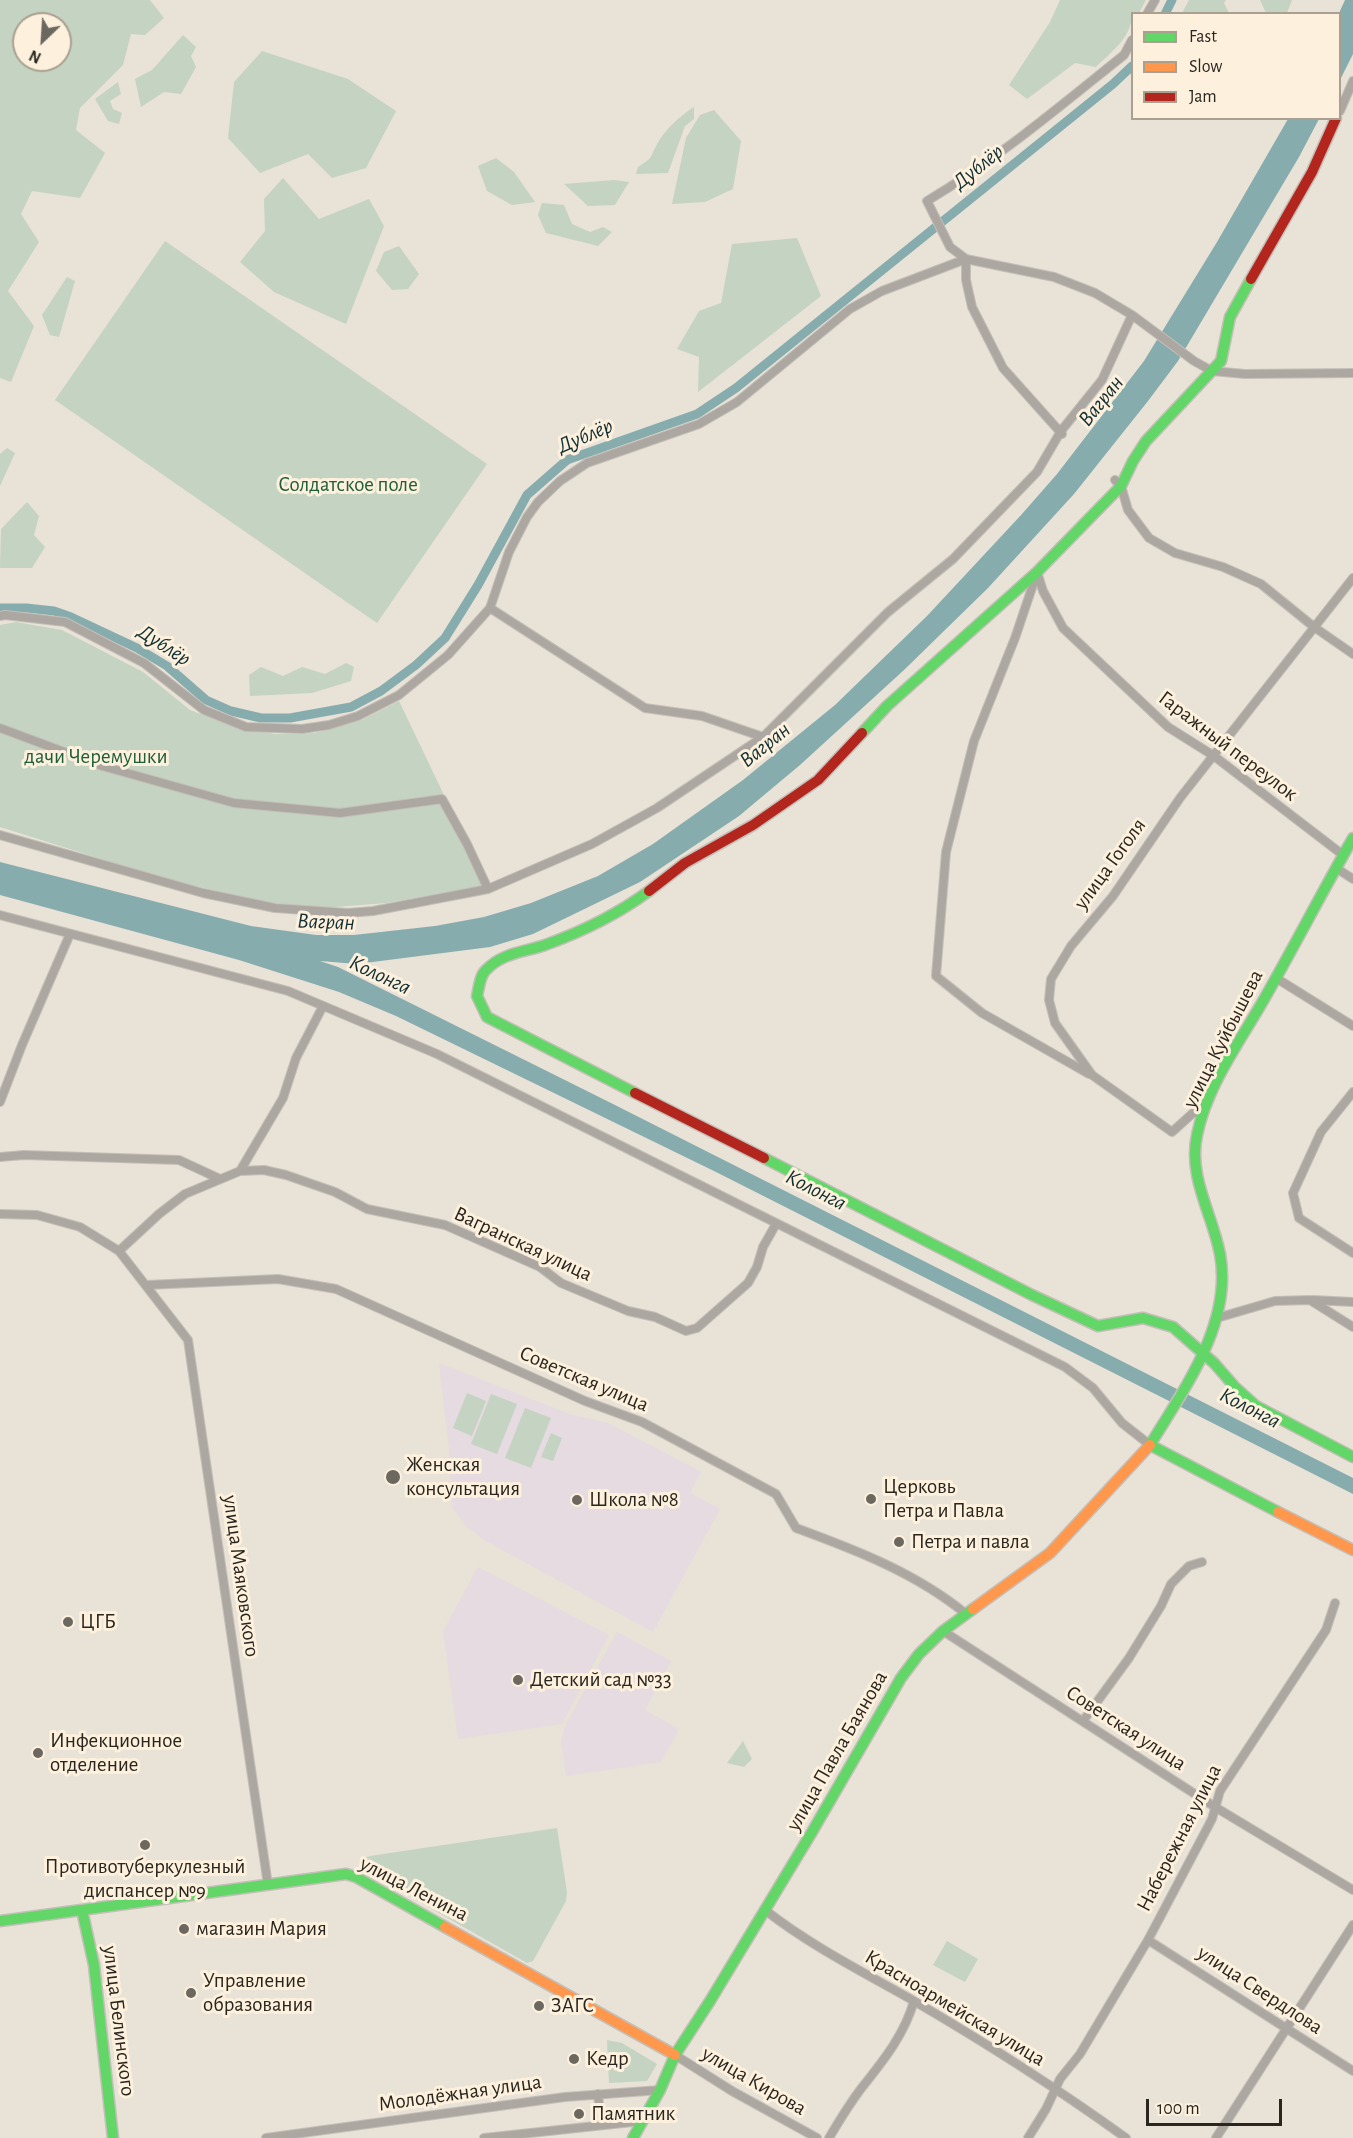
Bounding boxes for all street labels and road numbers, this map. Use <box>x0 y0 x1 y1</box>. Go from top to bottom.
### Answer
street label: Гаражный переулок <box>1153 685 1303 807</box>
street label: улица Гоголя <box>1068 813 1152 915</box>
street label: улица Куйбышева <box>1177 966 1269 1112</box>
street label: Вагранская улица <box>450 1201 596 1287</box>
street label: Советская улица <box>515 1340 653 1418</box>
street label: улица Маяковского <box>217 1494 265 1658</box>
street label: улица Павла Баянова <box>781 1667 893 1835</box>
street label: Советская улица <box>1061 1680 1191 1776</box>
street label: Набережная улица <box>1131 1760 1227 1916</box>
street label: улица Ленина <box>356 1851 472 1927</box>
street label: улица Свердлова <box>1193 1940 1327 2040</box>
street label: улица Белинского <box>97 1944 141 2098</box>
street label: Красноармейская улица <box>860 1944 1050 2072</box>
street label: улица Кирова <box>697 2041 811 2121</box>
street label: Молодёжная улица <box>377 2069 543 2117</box>

